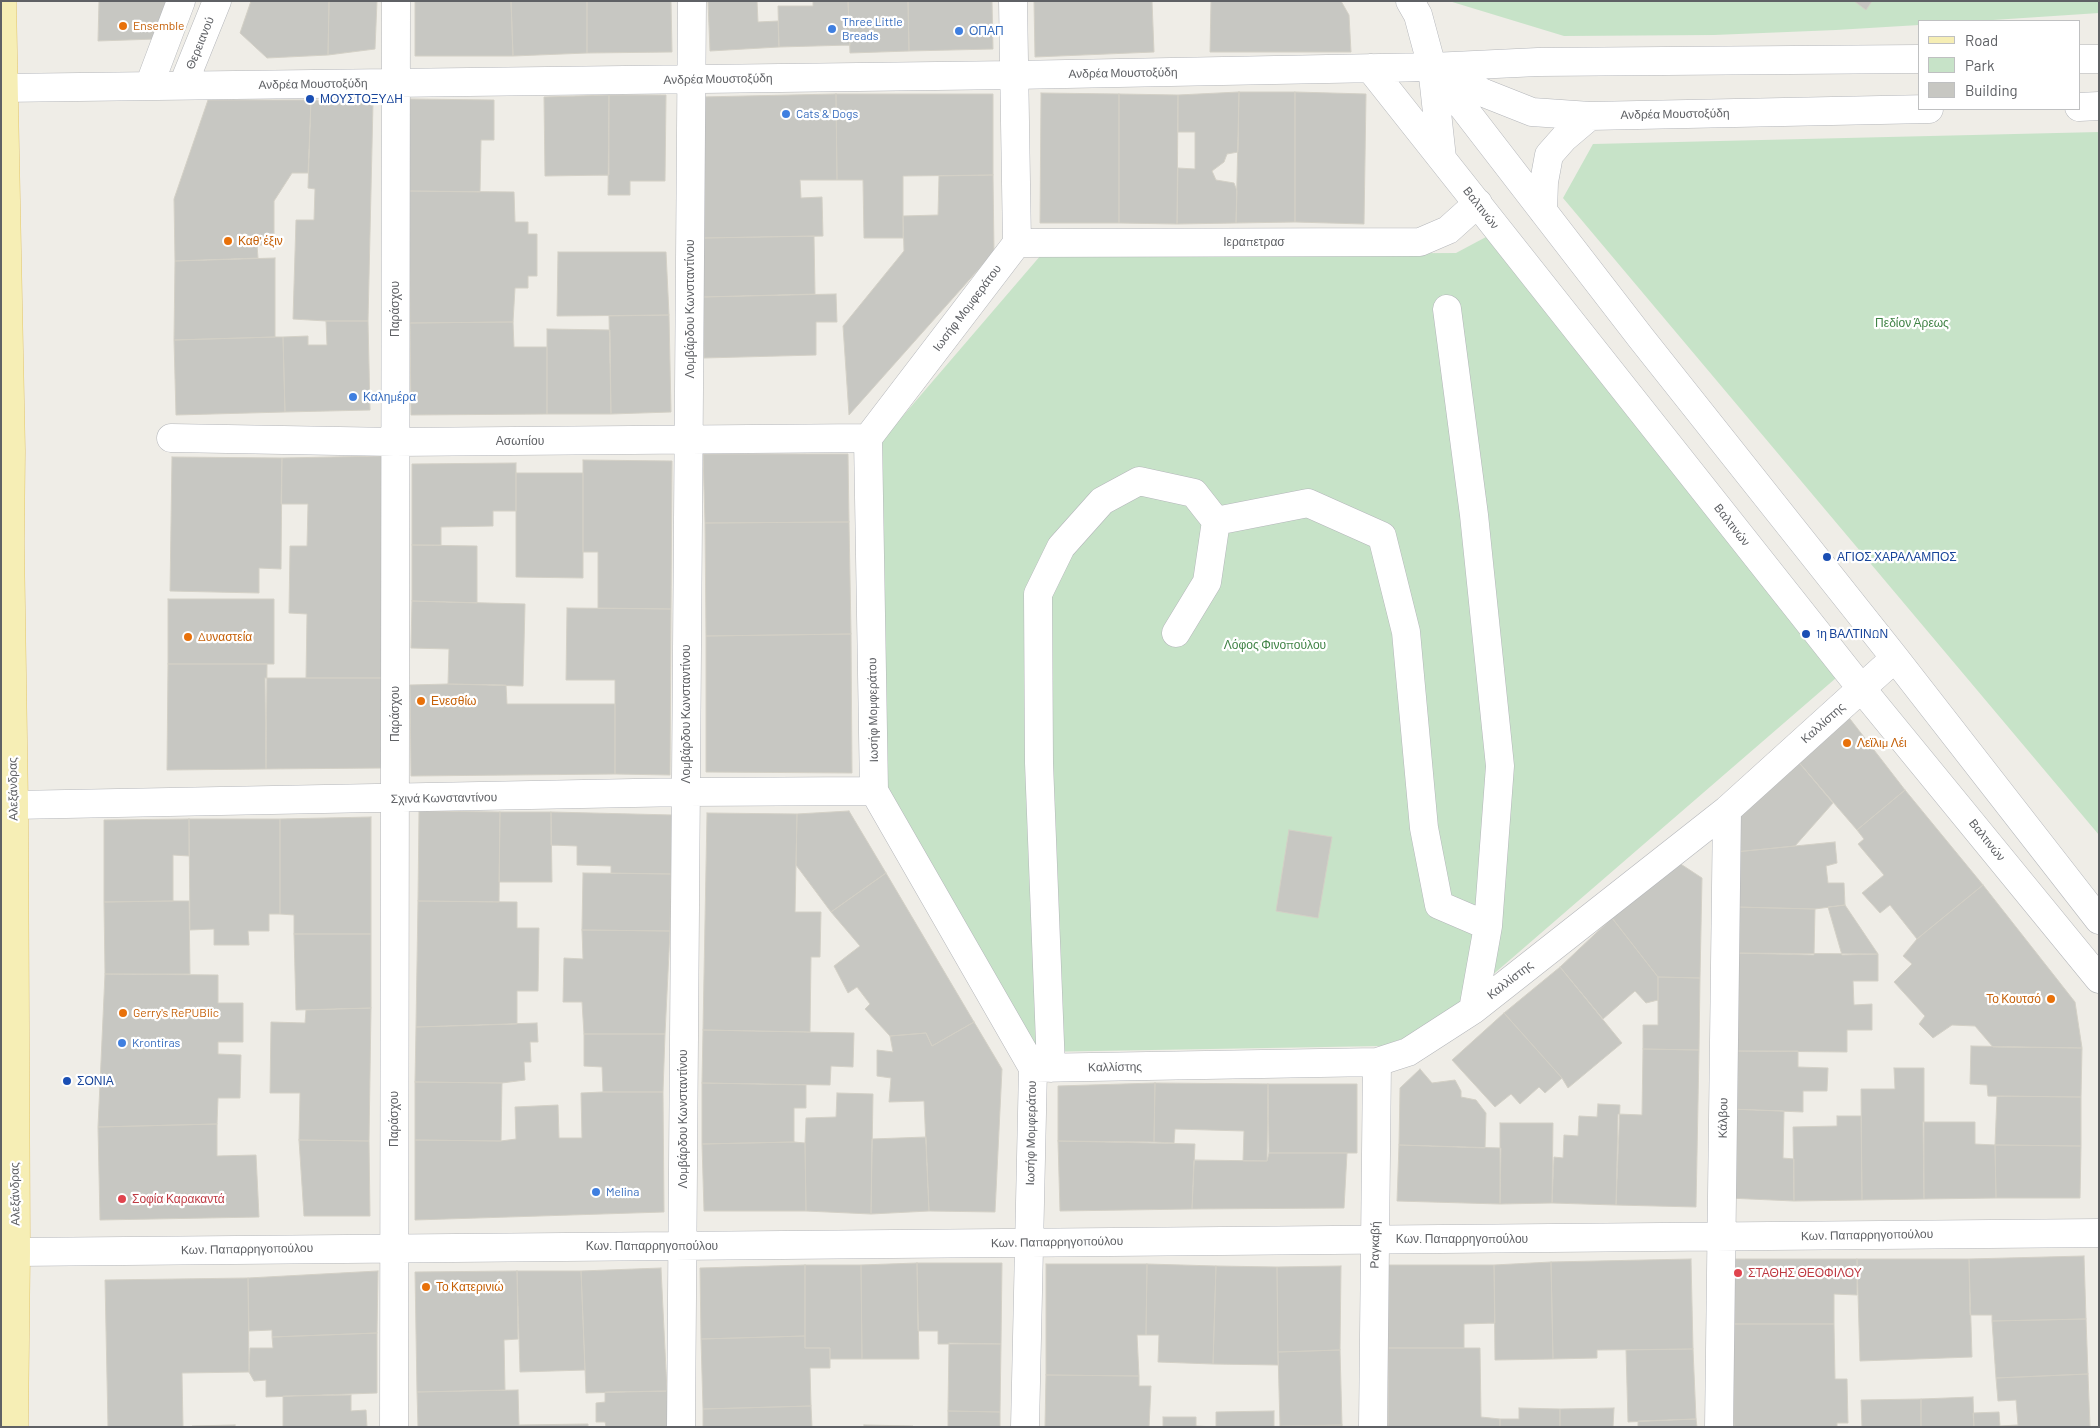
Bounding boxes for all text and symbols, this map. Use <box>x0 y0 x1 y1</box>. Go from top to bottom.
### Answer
street label: Θερειανού <box>183 14 217 72</box>
place label: Three Little Breads <box>842 15 903 43</box>
place label: Ensemble <box>133 19 185 33</box>
marker: Ensemble <box>117 20 129 32</box>
legend <box>1918 20 2080 110</box>
marker: Three Little Breads <box>826 23 838 35</box>
place label: ΟΠΑΠ <box>969 24 1004 38</box>
marker: ΟΠΑΠ <box>953 25 965 37</box>
text: Road <box>1965 31 1998 49</box>
text: Park <box>1965 56 1994 74</box>
street label: Ανδρέα Μουστοξύδη <box>1068 65 1178 81</box>
street label: Ανδρέα Μουστοξύδη <box>663 71 773 87</box>
street label: Ανδρέα Μουστοξύδη <box>258 76 368 92</box>
text: Building <box>1965 81 2018 99</box>
place label: ΜΟΥΣΤΟΞΥΔΗ <box>320 92 403 106</box>
marker: ΜΟΥΣΤΟΞΥΔΗ <box>304 93 316 105</box>
street label: Ανδρέα Μουστοξύδη <box>1620 106 1730 122</box>
place label: Cats & Dogs <box>796 107 858 121</box>
marker: Cats & Dogs <box>780 108 792 120</box>
street label: Βαλτινών <box>1460 184 1502 232</box>
place label: Καθ' έξιν <box>238 234 283 248</box>
marker: Καθ' έξιν <box>222 235 234 247</box>
street label: Ιεραπετρασ <box>1223 235 1285 249</box>
street label: Λομβάρδου Κωνσταντίνου <box>683 239 697 379</box>
street label: Ιωσήφ Μομφεράτου <box>930 262 1004 354</box>
street label: Παράσχου <box>388 281 402 337</box>
park label: Πεδίον Άρεως <box>1875 316 1949 330</box>
place label: Καλημέρα <box>363 390 416 404</box>
marker: Καλημέρα <box>347 391 359 403</box>
street label: Ασωπίου <box>496 434 544 448</box>
street label: Βαλτινών <box>1711 501 1753 549</box>
place label: ΑΓΙΟΣ ΧΑΡΑΛΑΜΠΟΣ <box>1837 550 1957 564</box>
marker: ΑΓΙΟΣ ΧΑΡΑΛΑΜΠΟΣ <box>1821 551 1833 563</box>
place label: 1η ΒΑΛΤΙΝΩΝ <box>1816 627 1888 641</box>
marker: 1η ΒΑΛΤΙΝΩΝ <box>1800 628 1812 640</box>
place label: Δυναστεία <box>198 630 252 644</box>
marker: Δυναστεία <box>182 631 194 643</box>
park label: Λόφος Φινοπούλου <box>1224 638 1326 652</box>
street label: Λομβάρδου Κωνσταντίνου <box>679 644 693 784</box>
street label: Ιωσήφ Μομφεράτου <box>865 657 881 763</box>
street label: Παράσχου <box>388 686 402 742</box>
place label: Ενεσθίω <box>431 694 476 708</box>
marker: Ενεσθίω <box>415 695 427 707</box>
street label: Καλλίστης <box>1798 700 1848 746</box>
place label: Λεϊλιμ Λέι <box>1857 736 1907 750</box>
marker: Λεϊλιμ Λέι <box>1841 737 1853 749</box>
street label: Αλεξάνδρας <box>5 757 21 821</box>
street label: Σχινά Κωνσταντίνου <box>391 790 497 806</box>
street label: Βαλτινών <box>1966 816 2008 864</box>
street label: Καλλίστης <box>1484 958 1536 1002</box>
place label: Το Κουτσό <box>1986 992 2041 1006</box>
marker: Το Κουτσό <box>2045 993 2057 1005</box>
place label: Gerry's RePUBlic <box>133 1006 219 1020</box>
marker: Gerry's RePUBlic <box>117 1007 129 1019</box>
place label: Krontiras <box>132 1036 180 1050</box>
marker: Krontiras <box>116 1037 128 1049</box>
street label: Λομβάρδου Κωνσταντίνου <box>676 1049 690 1189</box>
street label: Καλλίστης <box>1088 1059 1142 1075</box>
place label: ΣΟΝΙΑ <box>77 1074 114 1088</box>
marker: ΣΟΝΙΑ <box>61 1075 73 1087</box>
street label: Ιωσήφ Μομφεράτου <box>1023 1080 1039 1186</box>
street label: Παράσχου <box>387 1091 401 1147</box>
street label: Κάλβου <box>1715 1097 1731 1139</box>
street label: Αλεξάνδρας <box>7 1162 23 1226</box>
place label: Melina <box>606 1185 639 1199</box>
marker: Melina <box>590 1186 602 1198</box>
place label: Σοφία Καρακαντά <box>132 1192 225 1206</box>
marker: Σοφία Καρακαντά <box>116 1193 128 1205</box>
street label: Ραγκαβή <box>1367 1221 1383 1269</box>
street label: Κων. Παπαρρηγοπούλου <box>1801 1227 1933 1243</box>
street label: Κων. Παπαρρηγοπούλου <box>1396 1232 1528 1246</box>
street label: Κων. Παπαρρηγοπούλου <box>991 1234 1123 1250</box>
street label: Κων. Παπαρρηγοπούλου <box>586 1239 718 1253</box>
street label: Κων. Παπαρρηγοπούλου <box>181 1241 313 1257</box>
place label: ΣΤΑΘΗΣ ΘΕΟΦΙΛΟΥ <box>1748 1266 1862 1280</box>
marker: ΣΤΑΘΗΣ ΘΕΟΦΙΛΟΥ <box>1732 1267 1744 1279</box>
place label: Το Κατερινιώ <box>436 1280 503 1294</box>
marker: Το Κατερινιώ <box>420 1281 432 1293</box>

